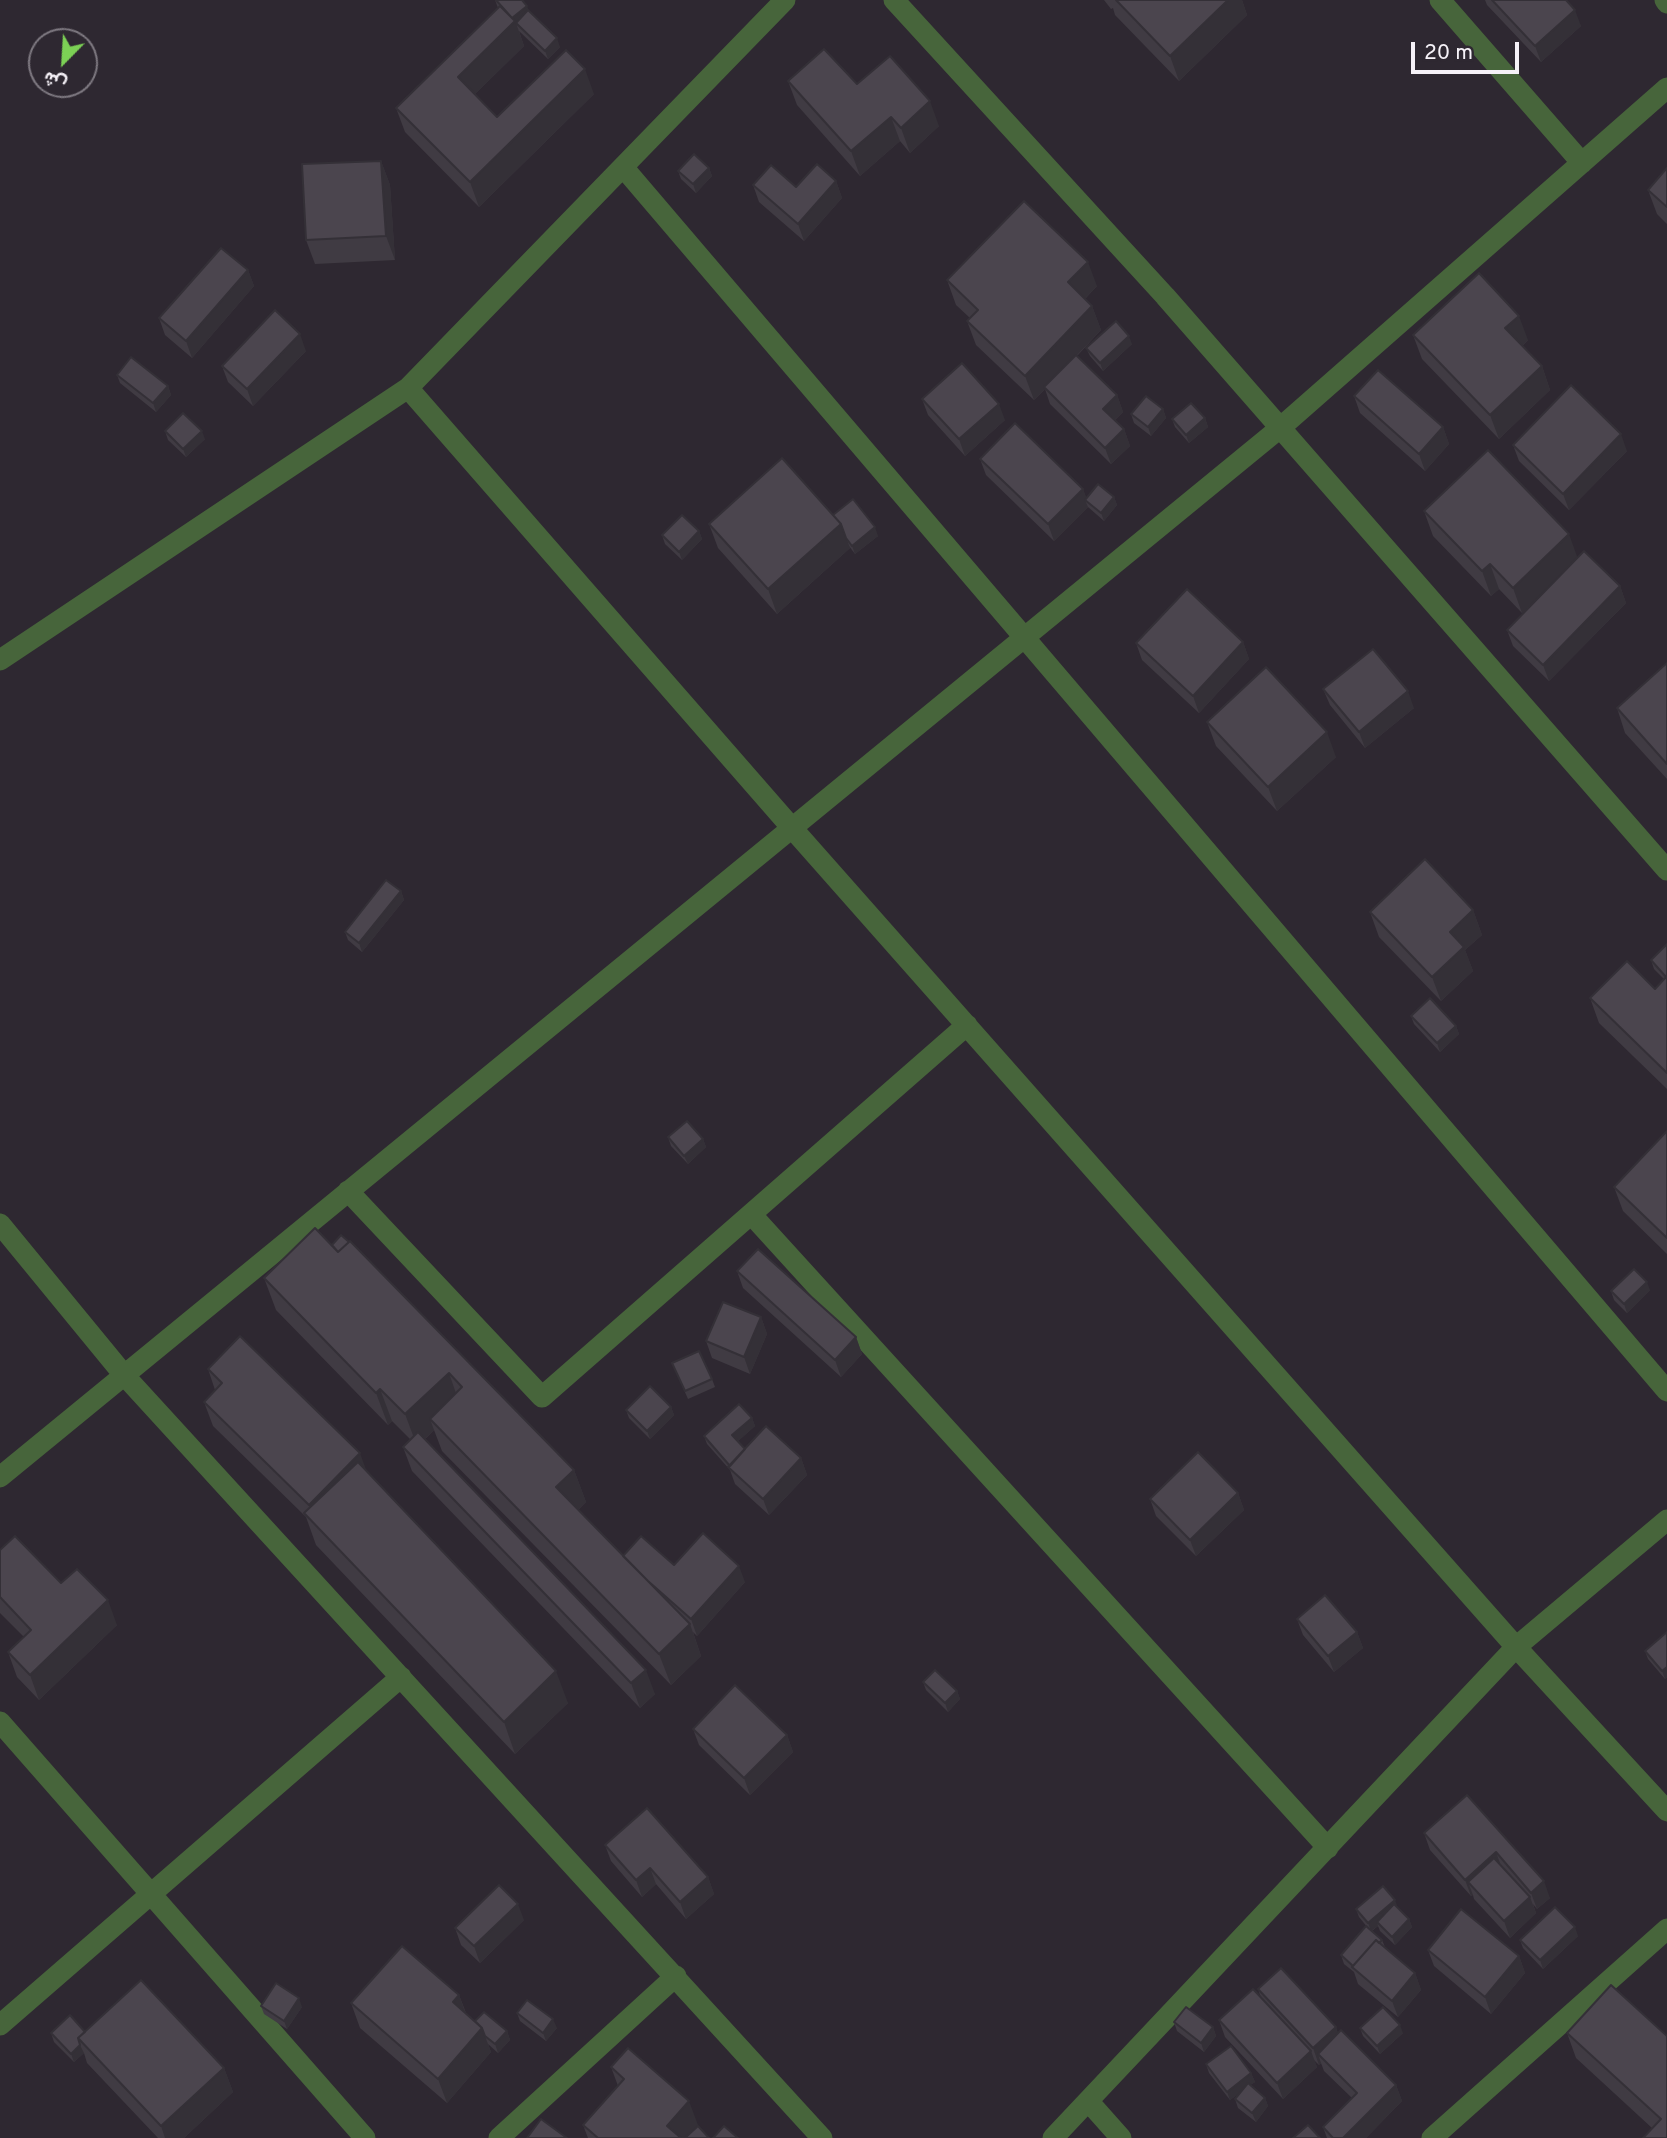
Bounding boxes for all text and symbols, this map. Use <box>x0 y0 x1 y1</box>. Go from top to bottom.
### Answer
north arrow <box>28 28 98 98</box>
scale bar <box>1415 28 1524 72</box>
text: 20 m <box>1424 40 1473 67</box>
text: ش <box>40 65 71 96</box>

